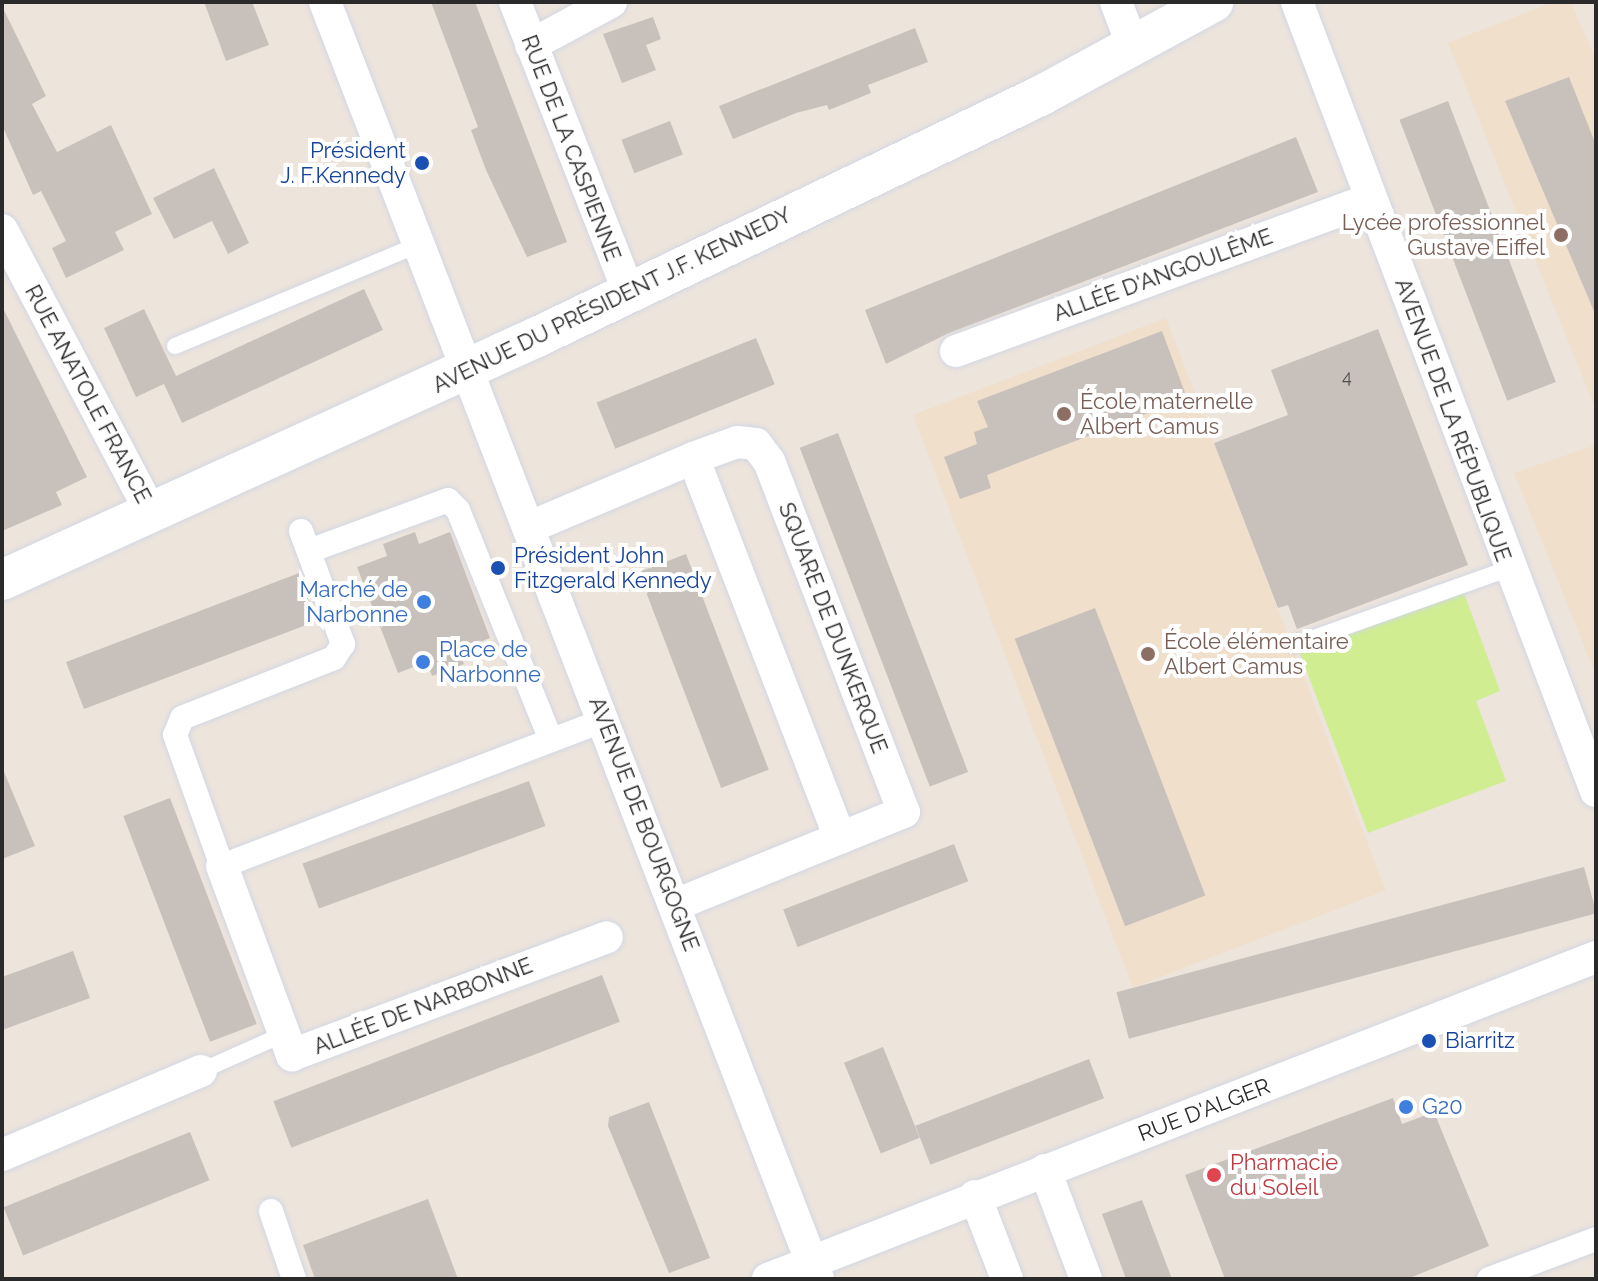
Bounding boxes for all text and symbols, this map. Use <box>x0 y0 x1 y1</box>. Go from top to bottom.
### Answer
street label: RUE DE LA CASPIENNE <box>516 31 626 265</box>
place label: Président J. F.Kennedy <box>280 137 406 188</box>
marker: Président J. F.Kennedy <box>413 154 431 172</box>
street label: AVENUE DU PRÉSIDENT J.F. KENNEDY <box>428 201 796 399</box>
place label: Lycée professionnel Gustave Eiffel <box>1342 209 1545 260</box>
street label: ALLÉE D'ANGOULÊME <box>1050 223 1276 327</box>
marker: Lycée professionnel Gustave Eiffel <box>1552 226 1570 244</box>
street label: AVENUE DE LA RÉPUBLIQUE <box>1389 275 1517 565</box>
street label: RUE ANATOLE FRANCE <box>19 280 157 508</box>
house number: 4 <box>1342 366 1352 388</box>
place label: École maternelle Albert Camus <box>1080 388 1253 440</box>
marker: École maternelle Albert Camus <box>1055 405 1073 423</box>
street label: SQUARE DE DUNKERQUE <box>773 499 893 757</box>
place label: Président John Fitzgerald Kennedy <box>514 542 712 594</box>
marker: Président John Fitzgerald Kennedy <box>489 559 507 577</box>
place label: Marché de Narbonne <box>299 576 408 628</box>
marker: Marché de Narbonne <box>415 593 433 611</box>
place label: École élémentaire Albert Camus <box>1164 628 1349 680</box>
place label: Place de Narbonne <box>439 636 541 688</box>
marker: École élémentaire Albert Camus <box>1139 645 1157 663</box>
marker: Place de Narbonne <box>414 653 432 671</box>
street label: AVENUE DE BOURGOGNE <box>583 693 705 955</box>
street label: ALLÉE DE NARBONNE <box>310 952 536 1060</box>
place label: Biarritz <box>1445 1028 1515 1054</box>
marker: Biarritz <box>1420 1032 1438 1050</box>
street label: RUE D'ALGER <box>1134 1073 1274 1147</box>
place label: G20 <box>1422 1094 1463 1120</box>
marker: G20 <box>1397 1098 1415 1116</box>
place label: Pharmacie du Soleil <box>1230 1149 1338 1200</box>
marker: Pharmacie du Soleil <box>1205 1166 1223 1184</box>

